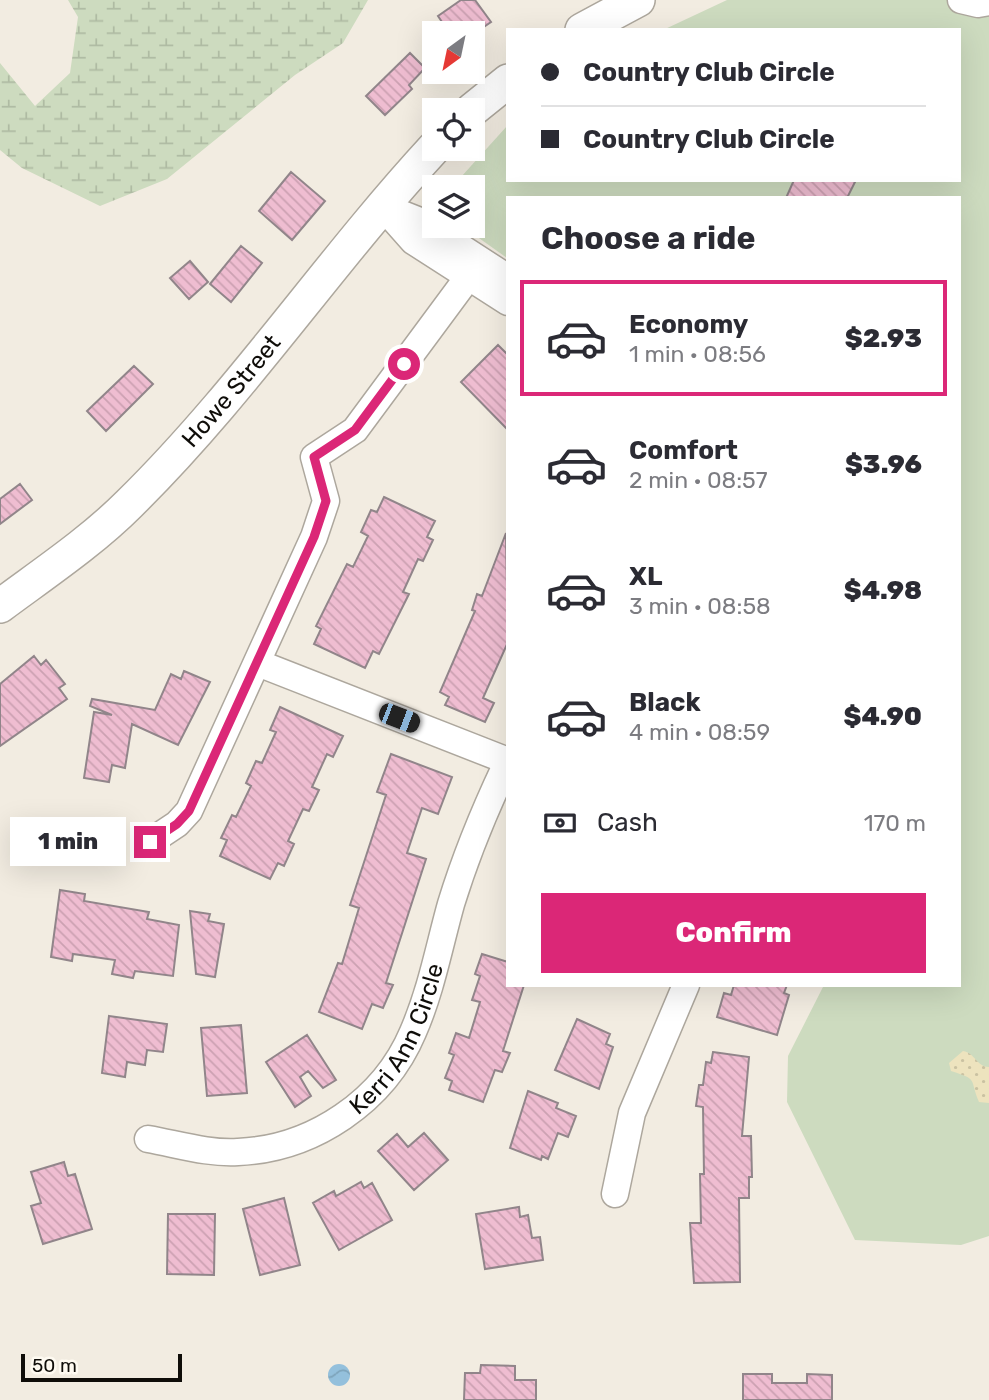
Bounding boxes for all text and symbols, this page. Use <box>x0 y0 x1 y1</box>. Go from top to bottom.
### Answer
north arrow <box>422 21 485 84</box>
map controls <box>422 21 485 238</box>
text: Country Club Circle <box>583 57 835 88</box>
button: locate <box>422 98 485 161</box>
text: Country Club Circle <box>583 124 835 155</box>
button: layers <box>422 175 485 238</box>
text: Choose a ride <box>541 219 755 257</box>
icon: car <box>545 307 608 370</box>
text: Economy <box>629 309 748 340</box>
text: $2.93 <box>845 323 922 354</box>
street label: Howe Street <box>176 329 286 453</box>
text: 1 min · 08:56 <box>629 340 766 368</box>
route start <box>388 348 420 380</box>
icon: car <box>545 433 608 496</box>
text: Comfort <box>629 435 738 466</box>
text: $3.96 <box>845 449 922 480</box>
text: 2 min · 08:57 <box>629 466 768 494</box>
icon: car <box>545 559 608 622</box>
text: XL <box>629 561 662 592</box>
text: $4.98 <box>844 575 922 606</box>
text: 3 min · 08:58 <box>629 592 771 620</box>
icon: car <box>545 685 608 748</box>
text: Black <box>629 687 701 718</box>
car <box>376 701 423 735</box>
text: $4.90 <box>844 701 922 732</box>
text: 4 min · 08:59 <box>629 718 770 746</box>
icon: cash <box>541 804 579 842</box>
text: Cash <box>597 807 658 838</box>
text: 170 m <box>864 809 926 837</box>
callout: 1 min <box>10 818 125 866</box>
route end <box>134 826 166 858</box>
text: 1 min <box>38 827 98 855</box>
button: Confirm <box>541 893 926 973</box>
street label: Kerri Ann Circle <box>344 960 449 1120</box>
scale bar <box>21 1351 182 1383</box>
text: 50 m <box>32 1354 77 1377</box>

